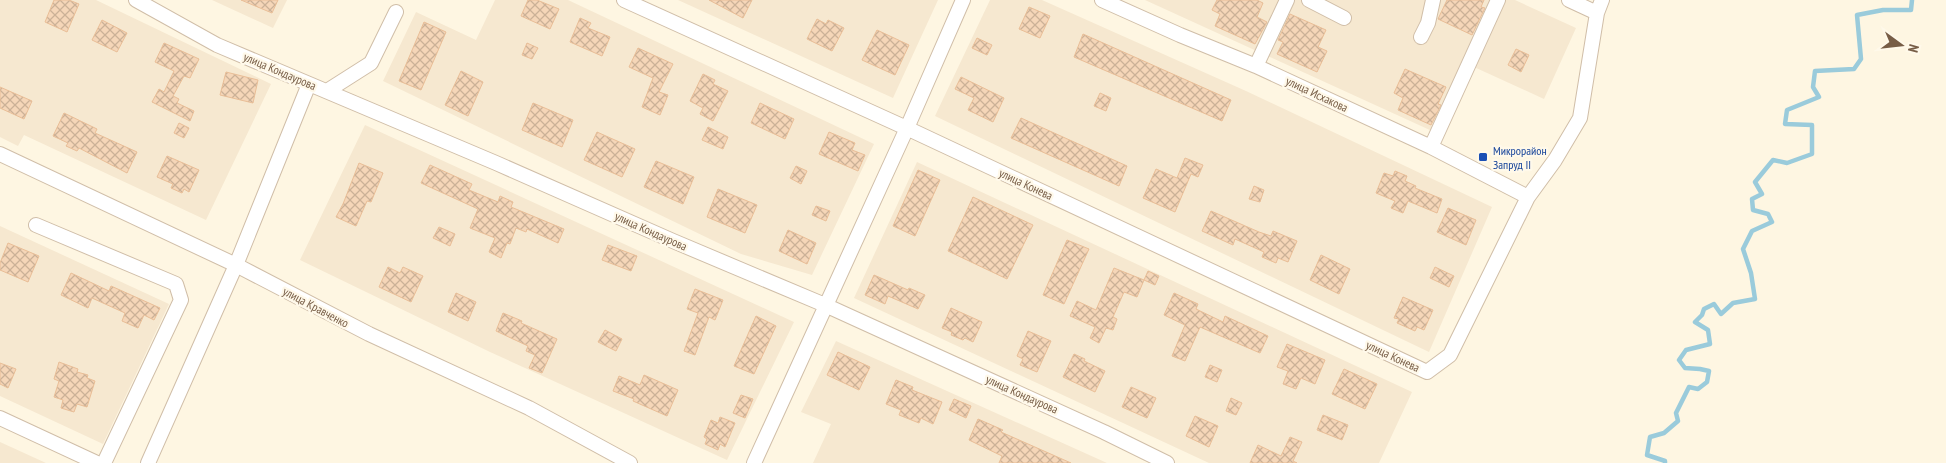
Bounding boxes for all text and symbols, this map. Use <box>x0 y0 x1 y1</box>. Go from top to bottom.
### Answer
north arrow <box>1876 20 1926 70</box>
text: N <box>1904 42 1923 54</box>
street label: улица Кондаурова <box>241 49 319 93</box>
street label: улица Исхакова <box>1283 73 1351 115</box>
place label: Микрорайон Запруд II <box>1493 143 1547 172</box>
marker: Микрорайон Запруд II <box>1477 151 1489 163</box>
street label: улица Конева <box>997 165 1055 203</box>
street label: улица Кондаурова <box>613 208 690 254</box>
street label: улица Кравченко <box>280 283 352 331</box>
street label: улица Конева <box>1364 337 1422 375</box>
street label: улица Кондаурова <box>984 371 1061 417</box>

